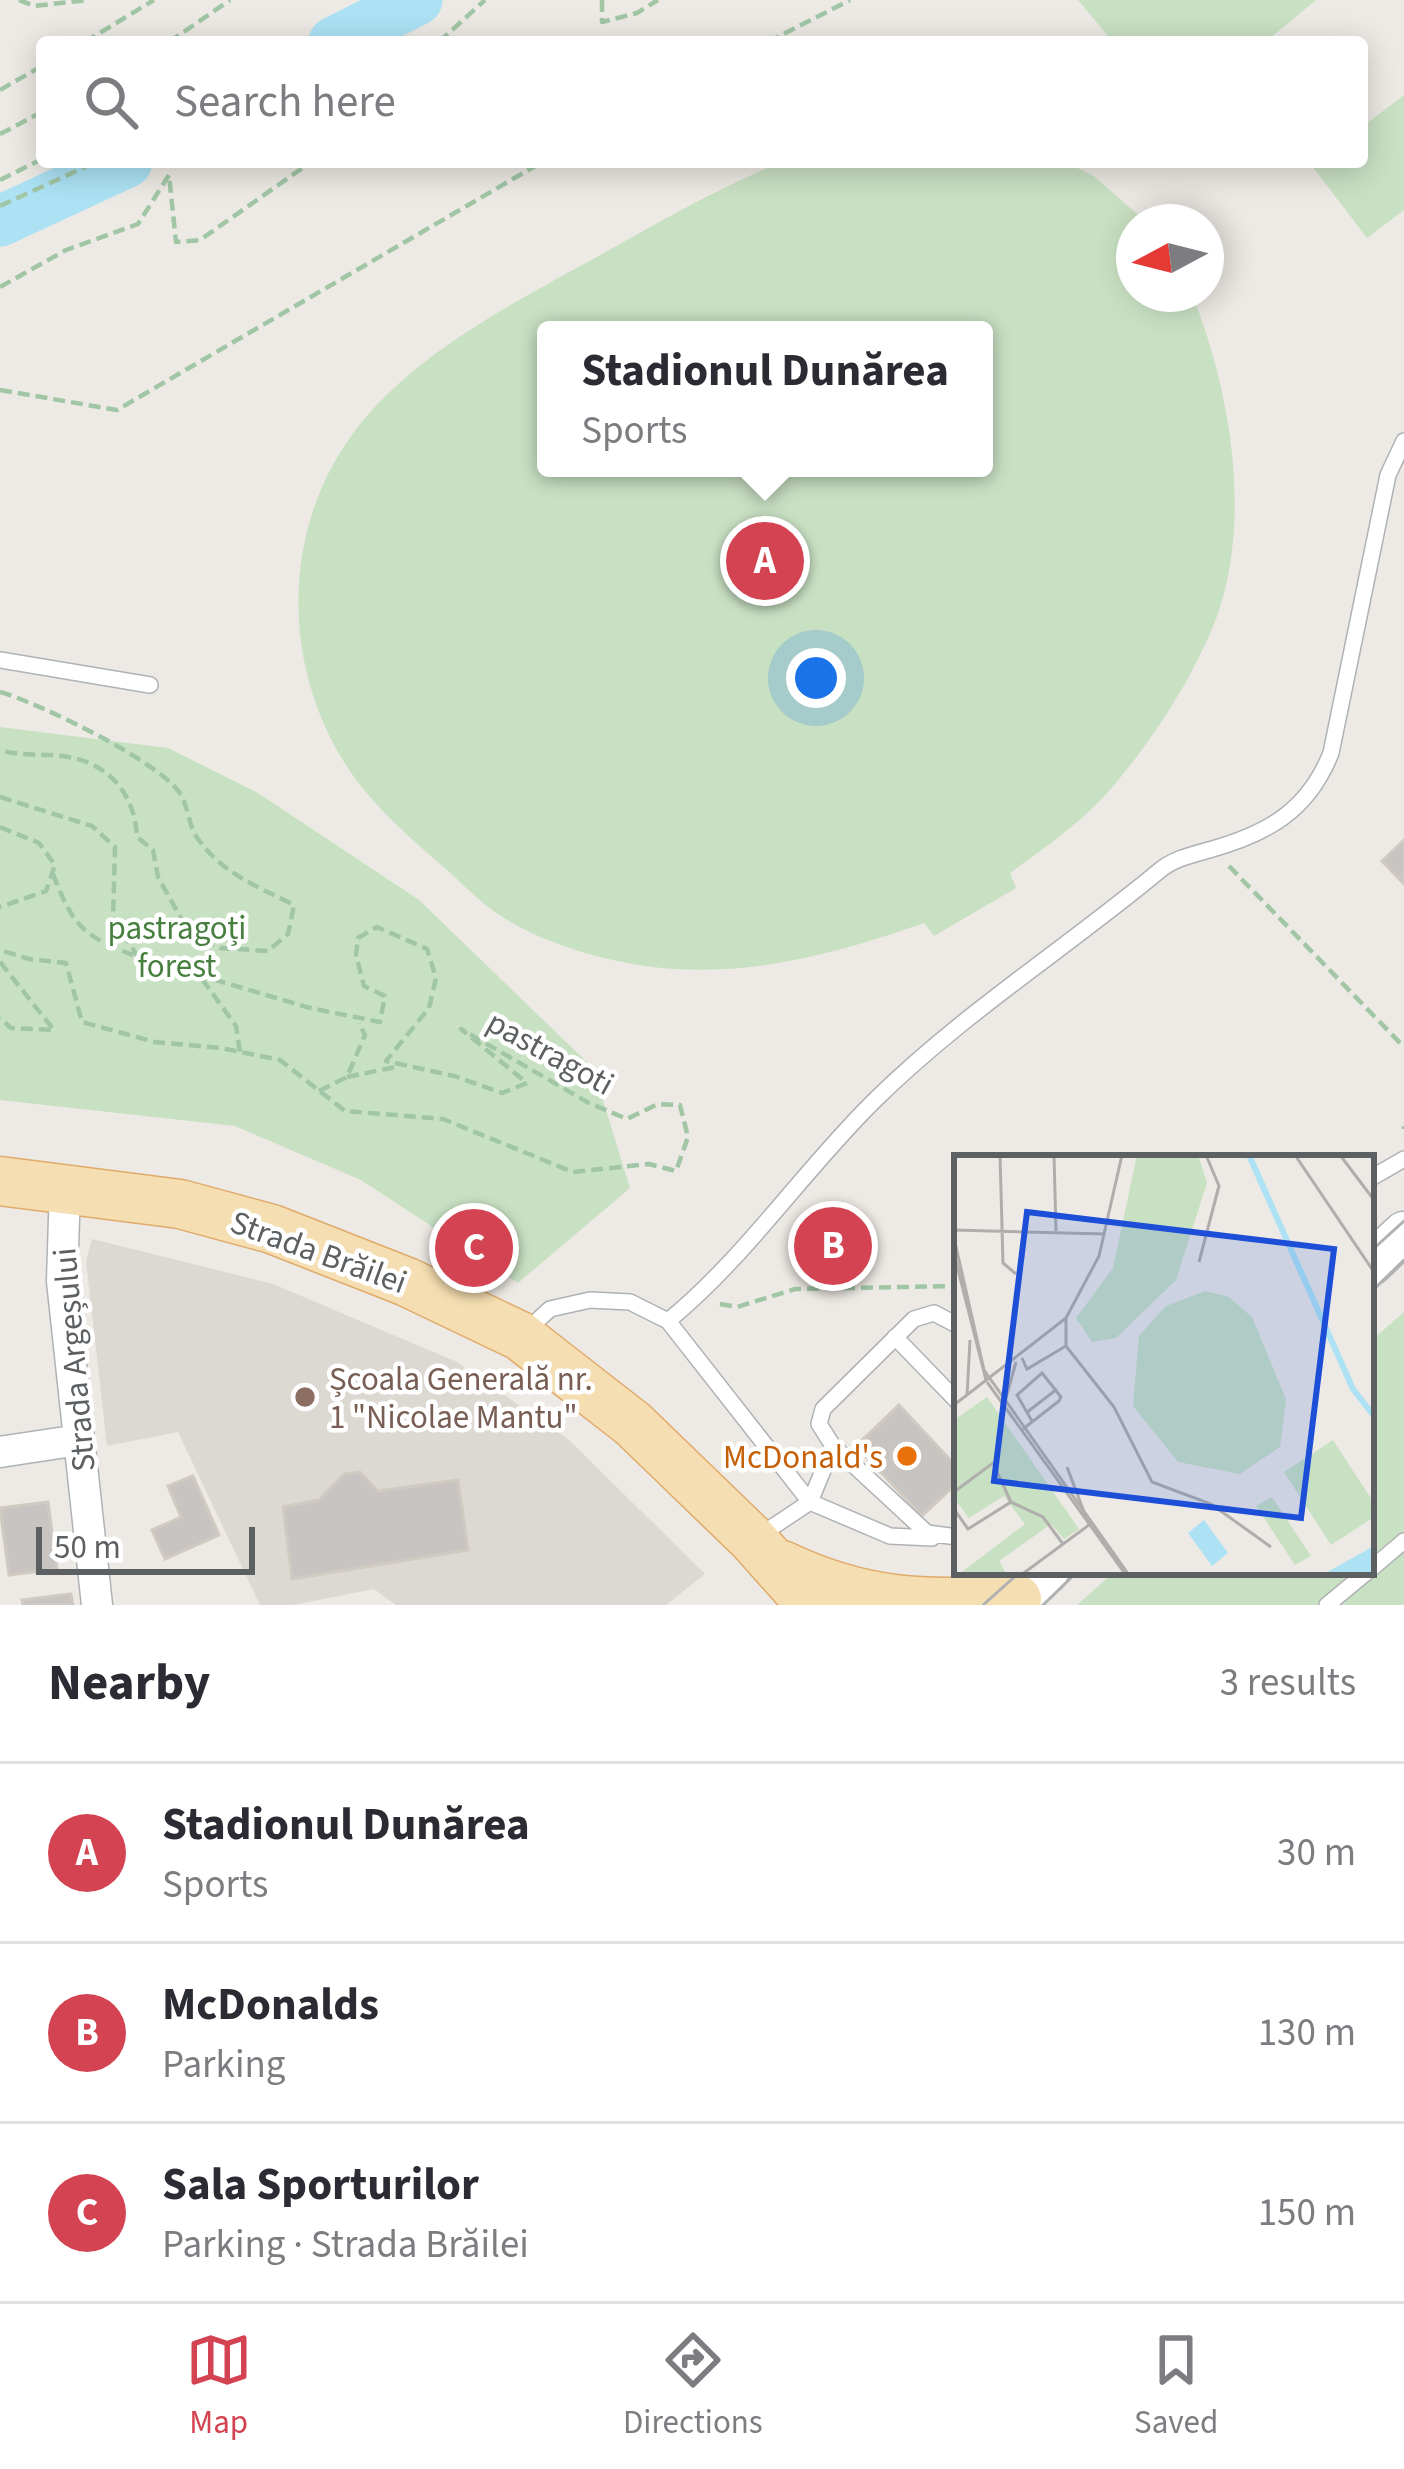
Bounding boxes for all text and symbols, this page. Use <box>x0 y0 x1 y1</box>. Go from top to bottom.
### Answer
search box <box>36 36 1368 168</box>
icon: search <box>78 69 144 135</box>
text: Search here <box>174 70 396 134</box>
north arrow <box>1116 204 1224 312</box>
popup <box>537 321 993 477</box>
text: Stadionul Dunărea <box>581 339 949 403</box>
text: Sports <box>581 403 687 459</box>
pin: A <box>726 516 804 606</box>
your location <box>786 648 846 708</box>
park label: pastragoți forest <box>108 905 246 990</box>
street label: pastragoti <box>478 999 622 1108</box>
inset map <box>954 1155 1374 1575</box>
street label: Strada Brăilei <box>224 1199 413 1306</box>
pin: B <box>794 1201 872 1291</box>
pin: C <box>435 1203 513 1293</box>
street label: Strada Argeșului <box>41 1246 108 1474</box>
place label: Școala Generală nr. 1 "Nicolae Mantu" <box>329 1356 593 1441</box>
marker: Școala Generală nr. 1 "Nicolae Mantu" <box>292 1384 318 1410</box>
place label: McDonald's <box>723 1434 883 1481</box>
marker: McDonald's <box>894 1443 920 1469</box>
scale bar <box>36 1521 255 1574</box>
text: 50 m <box>54 1524 121 1571</box>
text: Nearby <box>48 1647 210 1719</box>
text: 3 results <box>1220 1655 1356 1711</box>
text: Stadionul Dunărea <box>162 1793 530 1857</box>
text: A <box>76 1825 98 1881</box>
text: 30 m <box>1277 1825 1356 1881</box>
text: Sports <box>162 1857 268 1913</box>
text: McDonalds <box>162 1973 379 2037</box>
text: B <box>75 2005 99 2061</box>
text: 130 m <box>1258 2005 1356 2061</box>
text: Parking <box>162 2037 286 2093</box>
text: Sala Sporturilor <box>162 2153 479 2217</box>
text: C <box>76 2185 98 2241</box>
text: 150 m <box>1258 2185 1356 2241</box>
text: Parking · Strada Brăilei <box>162 2217 529 2273</box>
tab: Map <box>186 2327 252 2446</box>
tab: Directions <box>623 2327 763 2446</box>
tab: Saved <box>1134 2327 1218 2446</box>

